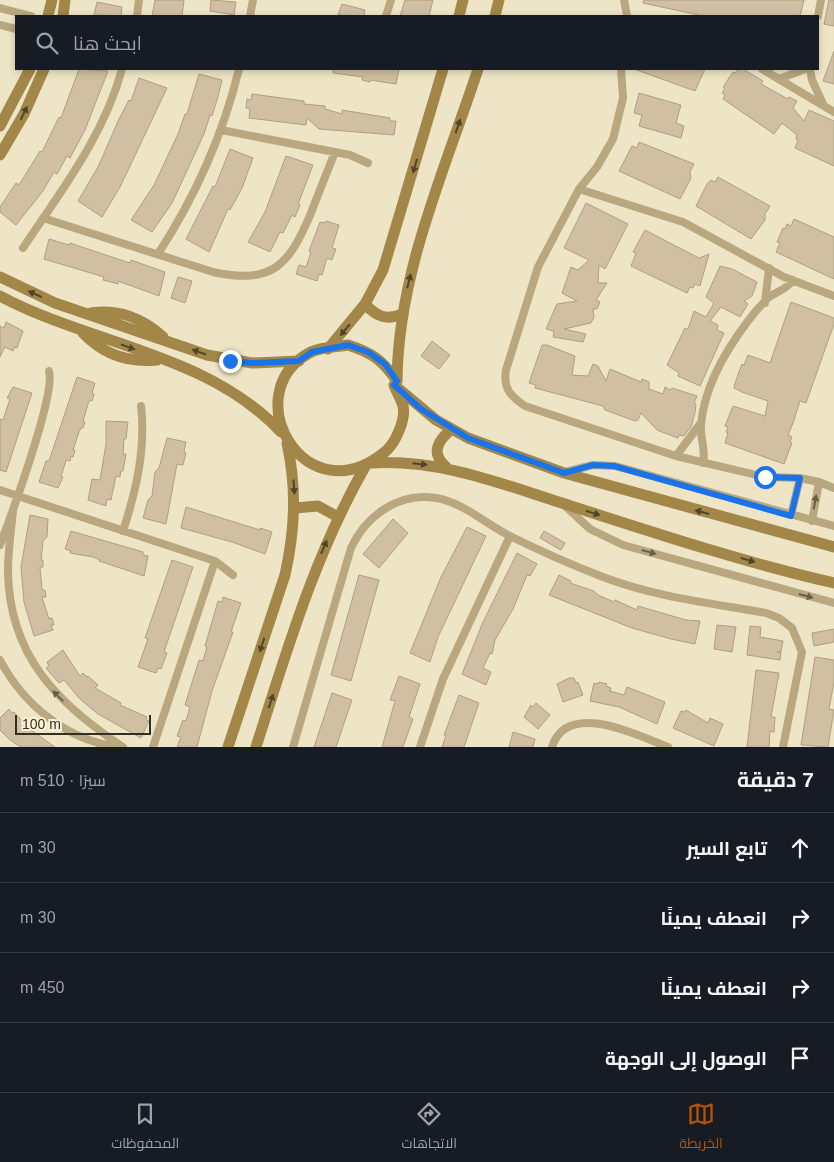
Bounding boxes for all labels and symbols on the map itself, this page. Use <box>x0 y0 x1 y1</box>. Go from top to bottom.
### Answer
one-way arrow <box>21 106 29 120</box>
one-way arrow <box>455 118 463 133</box>
one-way arrow <box>410 159 418 174</box>
one-way arrow <box>405 273 413 288</box>
one-way arrow <box>28 289 42 297</box>
one-way arrow <box>340 324 351 336</box>
one-way arrow <box>120 344 135 351</box>
one-way arrow <box>192 348 207 355</box>
route end <box>219 350 242 373</box>
one-way arrow <box>412 460 428 468</box>
route start <box>754 466 777 489</box>
one-way arrow <box>290 480 298 496</box>
one-way arrow <box>812 493 820 509</box>
one-way arrow <box>695 508 710 516</box>
one-way arrow <box>585 509 600 517</box>
one-way arrow <box>321 540 329 554</box>
one-way arrow <box>642 549 657 557</box>
one-way arrow <box>741 556 756 564</box>
one-way arrow <box>798 592 813 600</box>
one-way arrow <box>257 638 265 653</box>
one-way arrow <box>52 690 64 702</box>
one-way arrow <box>268 693 275 708</box>
scale bar <box>15 712 151 735</box>

